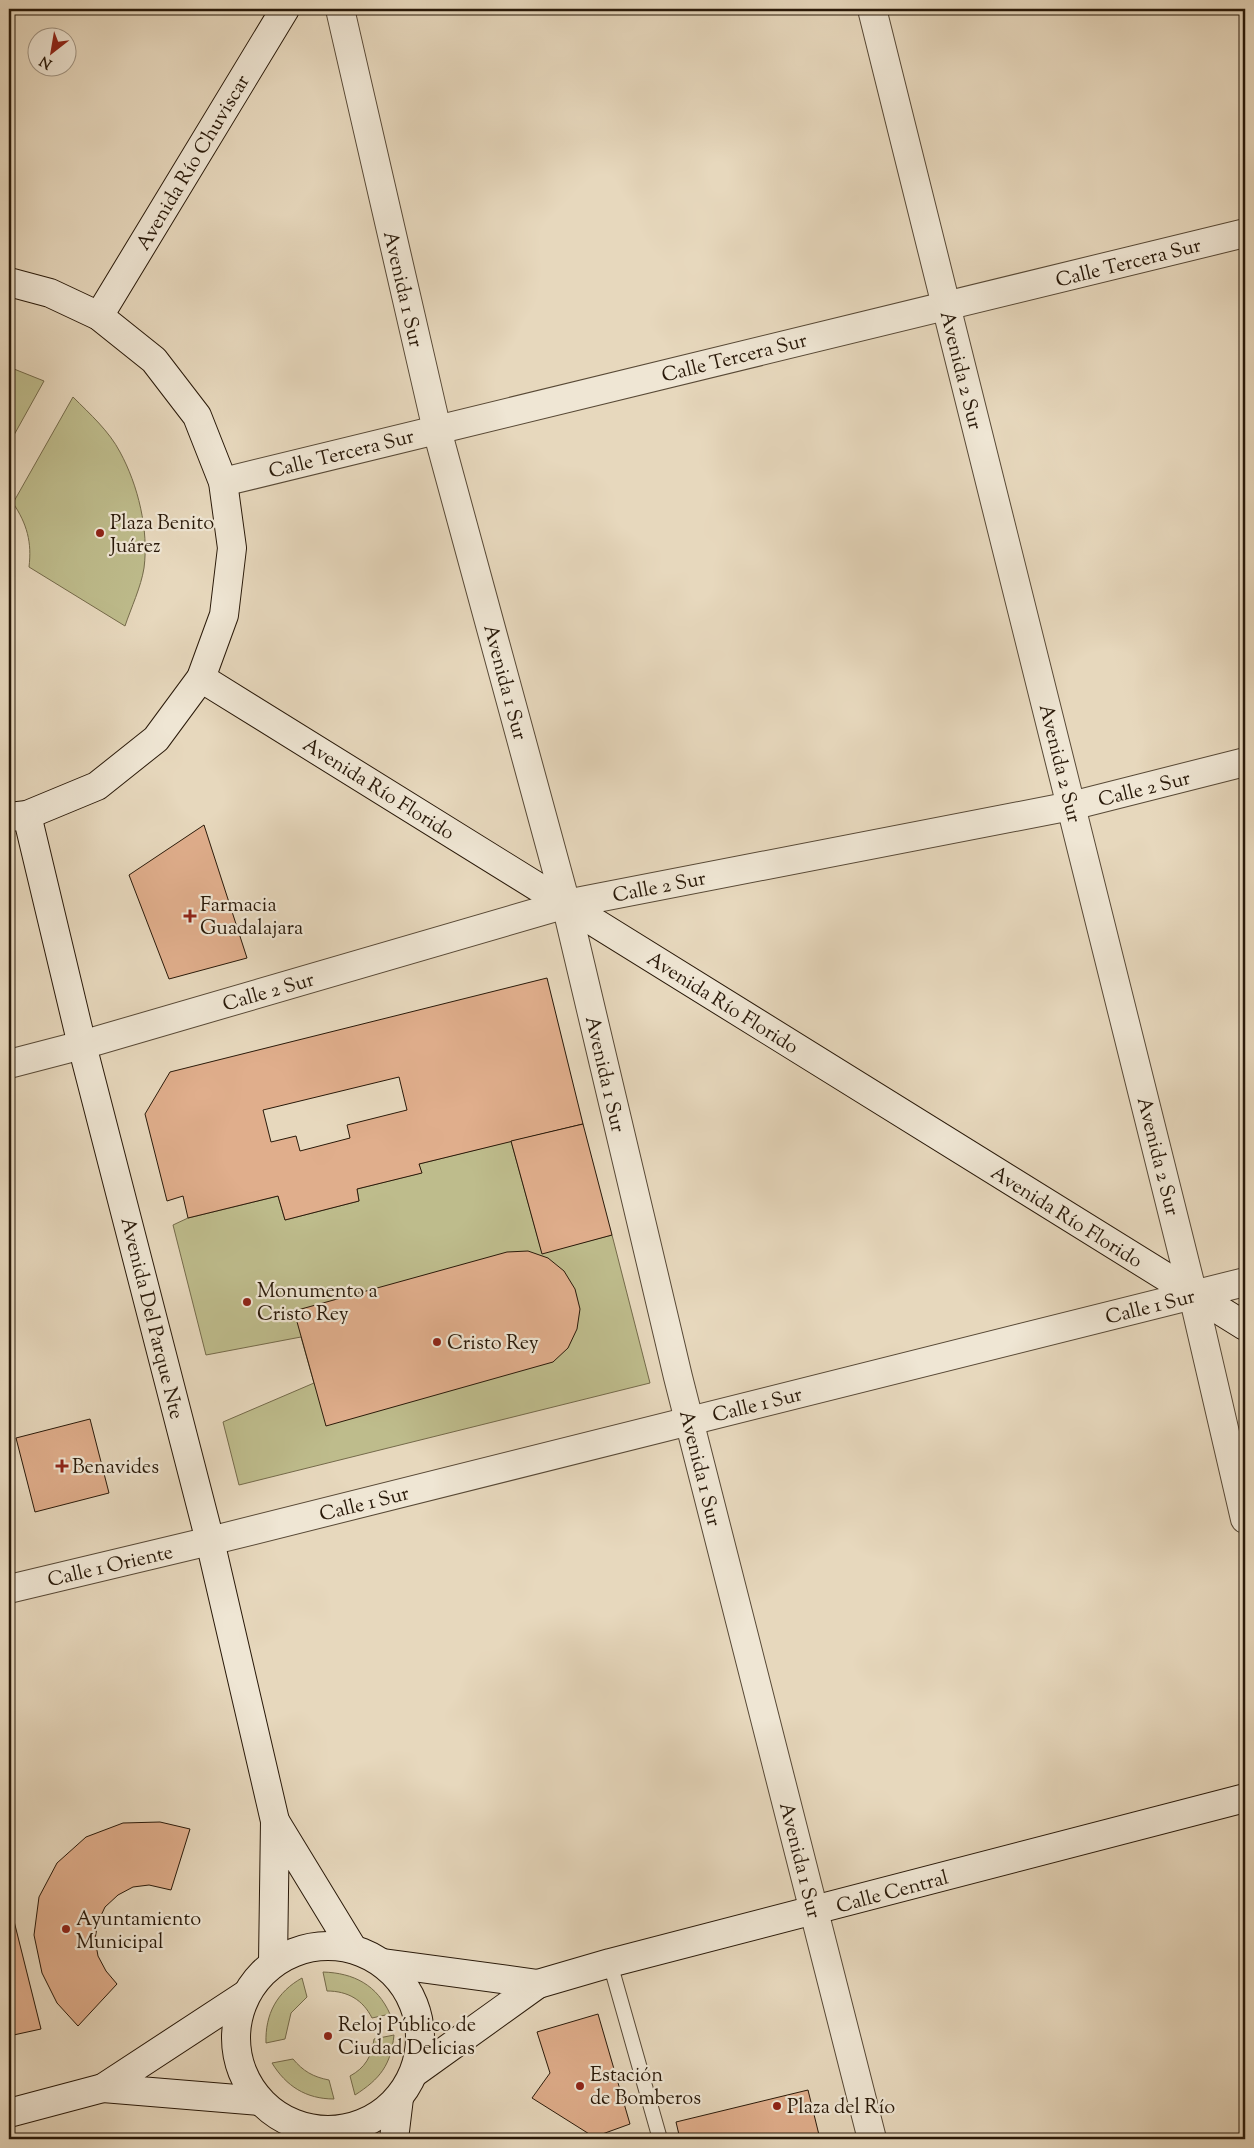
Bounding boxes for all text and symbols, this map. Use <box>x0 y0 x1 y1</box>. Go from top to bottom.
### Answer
north arrow <box>28 28 78 78</box>
text: N <box>36 50 56 73</box>
street label: Avenida Río Chuviscar <box>130 70 258 257</box>
street label: Avenida 1 Sur <box>374 229 429 351</box>
street label: Calle Tercera Sur <box>1053 232 1205 297</box>
street label: Avenida 2 Sur <box>931 308 988 433</box>
street label: Calle Tercera Sur <box>659 327 811 392</box>
street label: Calle Tercera Sur <box>266 423 418 488</box>
place label: Plaza Benito Juárez <box>109 510 214 562</box>
marker: Plaza Benito Juárez <box>94 527 106 539</box>
street label: Avenida 1 Sur <box>474 622 533 744</box>
street label: Avenida 2 Sur <box>1030 701 1087 826</box>
street label: Avenida Río Florido <box>296 732 459 849</box>
street label: Calle 2 Sur <box>1095 765 1194 816</box>
street label: Calle 2 Sur <box>610 865 709 912</box>
place label: Farmacia Guadalajara <box>200 892 303 944</box>
marker: Farmacia Guadalajara <box>184 910 196 922</box>
street label: Avenida Río Florido <box>640 946 803 1063</box>
street label: Calle 2 Sur <box>219 966 318 1020</box>
street label: Avenida 1 Sur <box>576 1014 631 1136</box>
street label: Avenida 2 Sur <box>1128 1094 1185 1219</box>
street label: Avenida Río Florido <box>984 1160 1147 1277</box>
street label: Avenida Del Parque Nte <box>111 1215 190 1423</box>
place label: Monumento a Cristo Rey <box>257 1278 378 1330</box>
street label: Calle 1 Sur <box>1103 1283 1199 1334</box>
marker: Monumento a Cristo Rey <box>241 1296 253 1308</box>
place label: Cristo Rey <box>447 1330 539 1359</box>
marker: Cristo Rey <box>431 1336 443 1348</box>
street label: Calle 1 Sur <box>710 1381 806 1432</box>
street label: Avenida 1 Sur <box>670 1408 727 1530</box>
place label: Benavides <box>72 1454 159 1483</box>
marker: Benavides <box>56 1460 68 1472</box>
street label: Calle 1 Sur <box>317 1480 413 1531</box>
street label: Calle 1 Oriente <box>45 1539 176 1596</box>
street label: Avenida 1 Sur <box>770 1800 827 1922</box>
street label: Calle Central <box>833 1864 952 1922</box>
place label: Ayuntamiento Municipal <box>76 1906 201 1958</box>
marker: Ayuntamiento Municipal <box>60 1923 72 1935</box>
place label: Reloj Público de Ciudad Delicias <box>338 2012 476 2064</box>
marker: Reloj Público de Ciudad Delicias <box>322 2030 334 2042</box>
place label: Estación de Bomberos <box>590 2062 701 2114</box>
marker: Estación de Bomberos <box>574 2080 586 2092</box>
place label: Plaza del Río <box>787 2094 895 2123</box>
marker: Plaza del Río <box>771 2100 783 2112</box>

